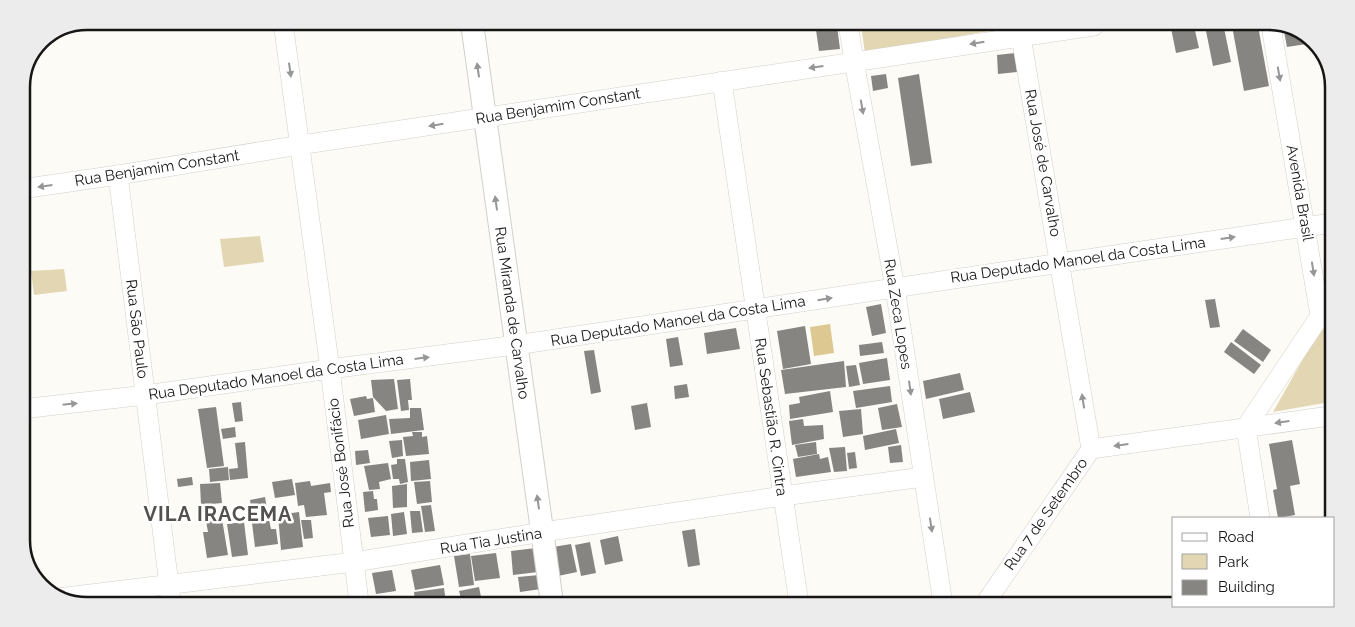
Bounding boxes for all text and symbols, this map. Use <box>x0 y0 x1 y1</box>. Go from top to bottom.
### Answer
one-way arrow <box>968 39 984 47</box>
one-way arrow <box>474 62 482 78</box>
one-way arrow <box>286 63 294 79</box>
one-way arrow <box>808 63 824 71</box>
one-way arrow <box>1276 67 1284 83</box>
street label: Rua Benjamim Constant <box>474 84 642 128</box>
street label: Rua José de Carvalho <box>1021 88 1065 238</box>
one-way arrow <box>859 99 867 115</box>
one-way arrow <box>428 121 444 129</box>
street label: Avenida Brasil <box>1283 143 1317 243</box>
street label: Rua Benjamim Constant <box>73 146 241 190</box>
one-way arrow <box>36 182 52 190</box>
one-way arrow <box>492 195 500 211</box>
street label: Rua Miranda de Carvalho <box>491 226 533 400</box>
street label: Rua Deputado Manoel da Costa Lima <box>949 233 1207 287</box>
one-way arrow <box>1220 234 1236 242</box>
street label: Rua Zeca Lopes <box>880 257 916 371</box>
one-way arrow <box>1309 261 1317 277</box>
street label: Rua São Paulo <box>122 278 152 380</box>
street label: Rua Deputado Manoel da Costa Lima <box>549 292 807 350</box>
one-way arrow <box>817 295 833 303</box>
street label: Rua Sebastião R. Cintra <box>751 337 791 497</box>
street label: Rua Deputado Manoel da Costa Lima <box>147 350 405 404</box>
one-way arrow <box>414 354 430 362</box>
one-way arrow <box>906 380 914 396</box>
one-way arrow <box>1079 392 1087 408</box>
street label: Rua José Bonifácio <box>324 397 358 529</box>
one-way arrow <box>62 400 78 408</box>
one-way arrow <box>1274 418 1290 426</box>
one-way arrow <box>1113 441 1129 449</box>
street label: Rua 7 de Setembro <box>1001 454 1092 574</box>
one-way arrow <box>534 494 542 510</box>
district label: VILA IRACEMA <box>144 502 292 526</box>
one-way arrow <box>927 517 935 533</box>
legend <box>1172 517 1335 607</box>
street label: Rua Tia Justina <box>439 524 543 558</box>
text: Road <box>1218 528 1254 546</box>
text: Park <box>1218 553 1249 571</box>
text: Building <box>1218 578 1275 596</box>

